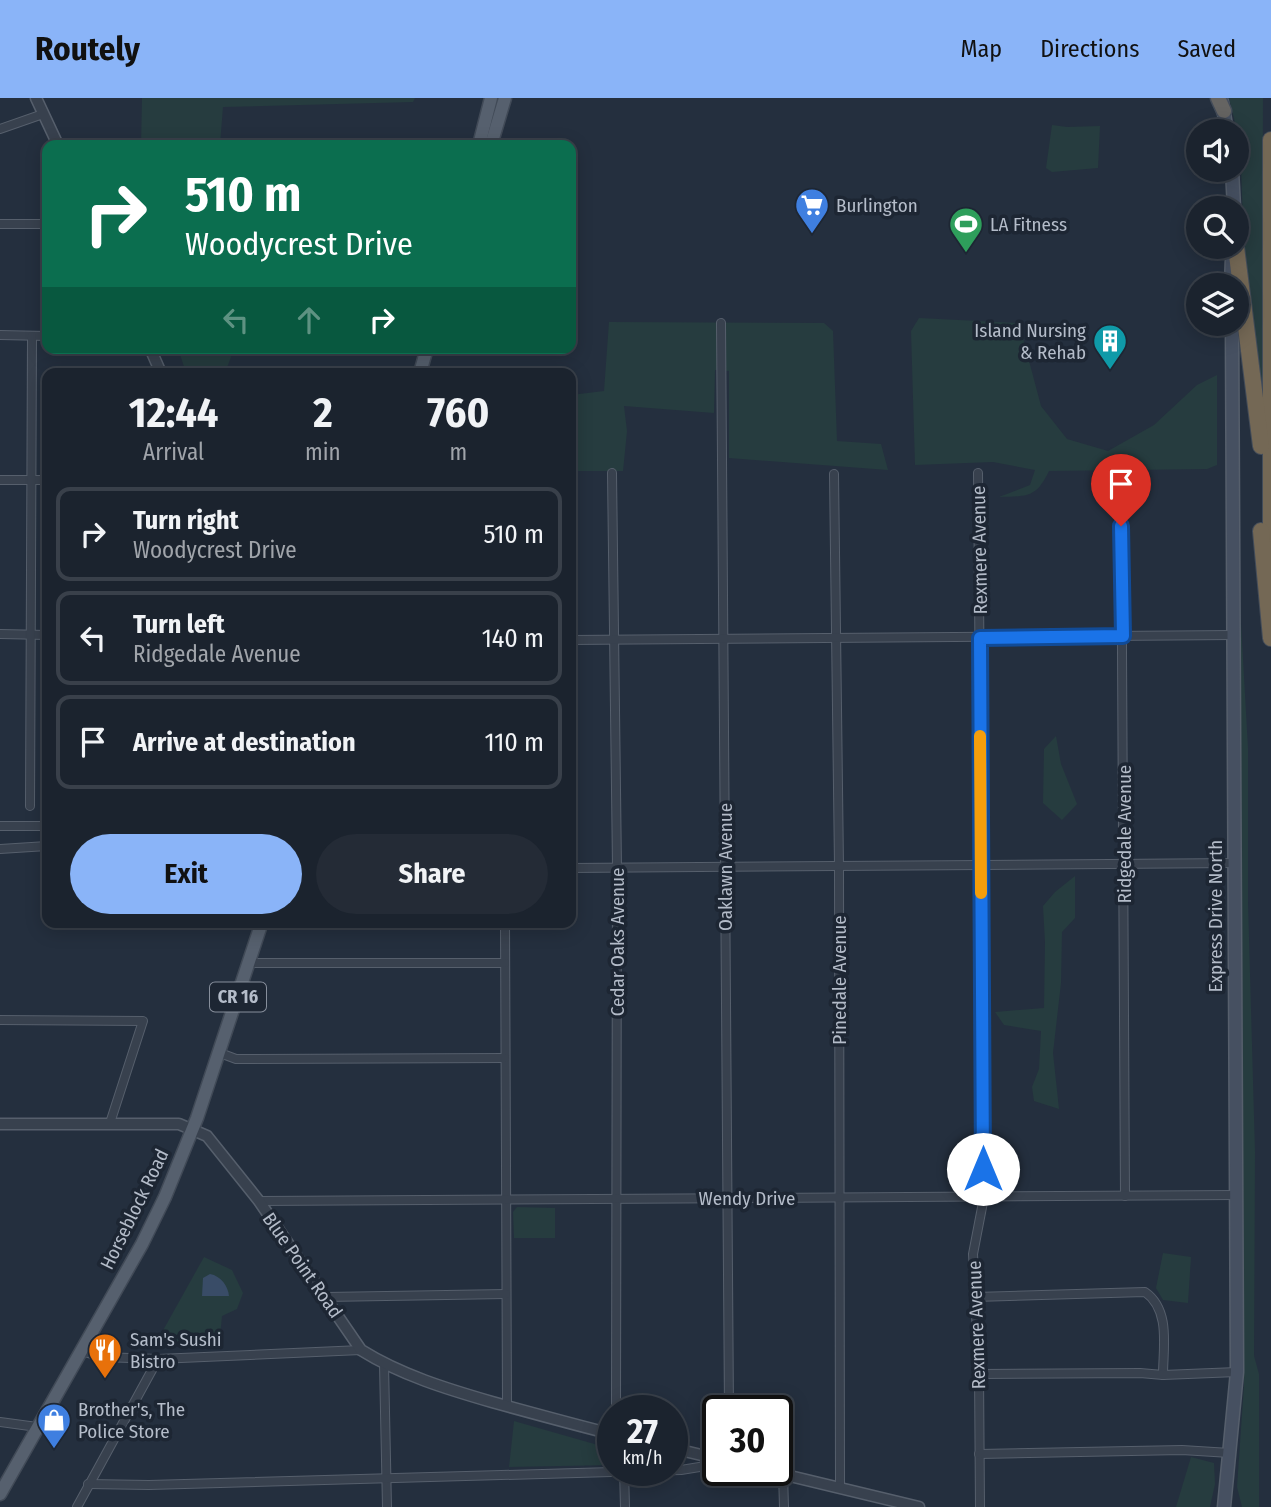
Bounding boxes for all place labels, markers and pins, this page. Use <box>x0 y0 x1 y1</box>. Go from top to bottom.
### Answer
supermarket icon: Burlington <box>793 186 831 235</box>
place label: Burlington <box>836 194 918 217</box>
sports icon: LA Fitness <box>947 205 985 254</box>
place label: LA Fitness <box>990 213 1067 236</box>
place label: Island Nursing & Rehab <box>974 319 1086 364</box>
building icon: Island Nursing & Rehab <box>1091 322 1129 371</box>
pin <box>1091 454 1151 526</box>
place label: Sam's Sushi Bistro <box>130 1328 222 1373</box>
restaurant icon: Sam's Sushi Bistro <box>86 1331 124 1380</box>
place label: Brother's, The Police Store <box>78 1398 185 1443</box>
shop icon: Brother's, The Police Store <box>35 1401 73 1450</box>

